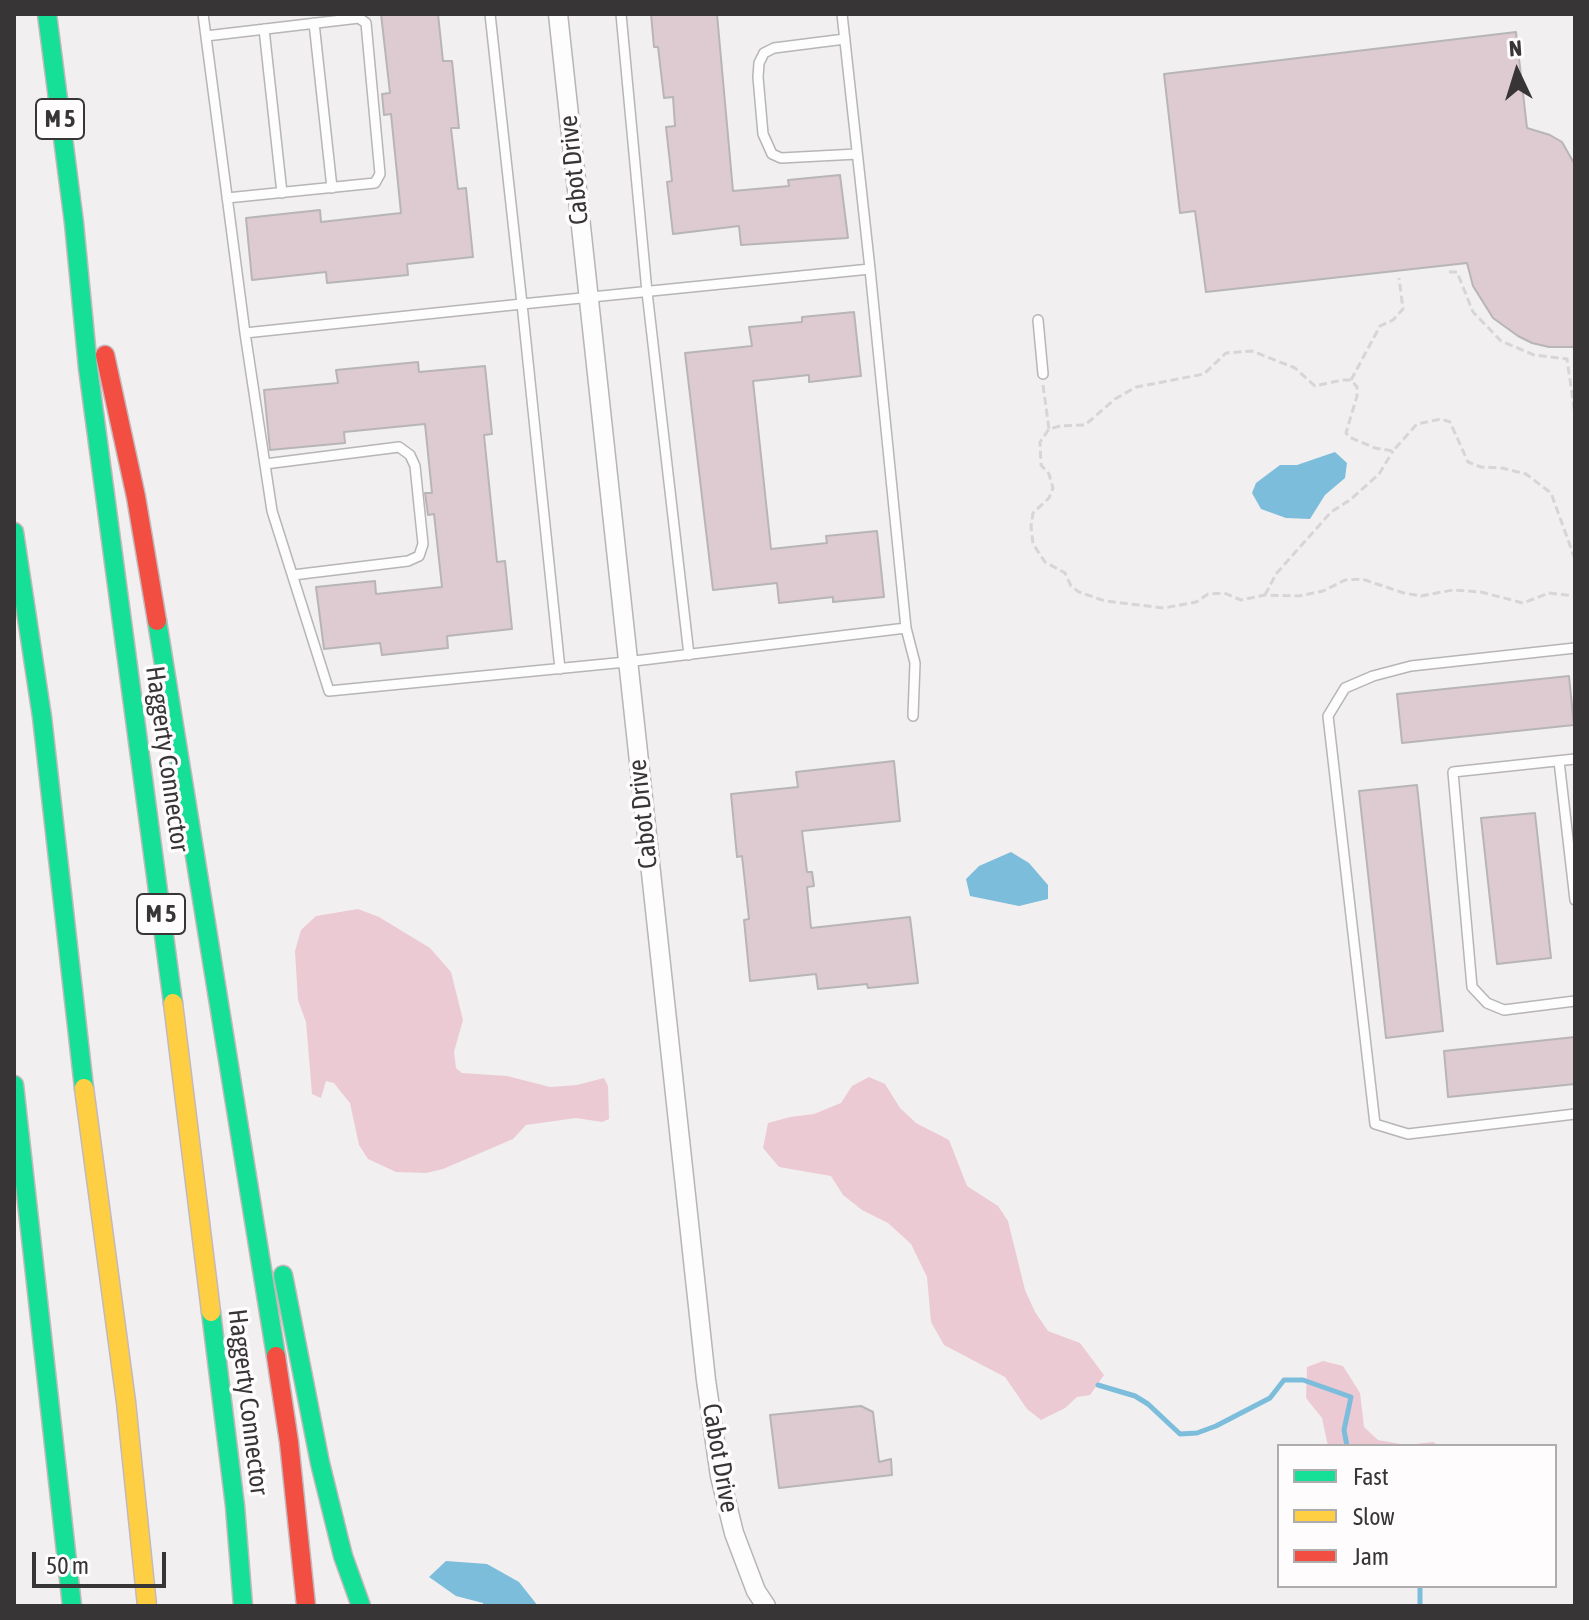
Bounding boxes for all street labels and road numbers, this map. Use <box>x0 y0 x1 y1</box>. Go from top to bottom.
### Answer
road number: M 5 <box>36 99 84 139</box>
street label: Cabot Drive <box>553 114 595 226</box>
street label: Haggerty Connector <box>139 664 195 854</box>
street label: Cabot Drive <box>622 758 664 870</box>
road number: M 5 <box>137 894 185 934</box>
street label: Haggerty Connector <box>221 1307 275 1497</box>
street label: Cabot Drive <box>695 1401 745 1515</box>

